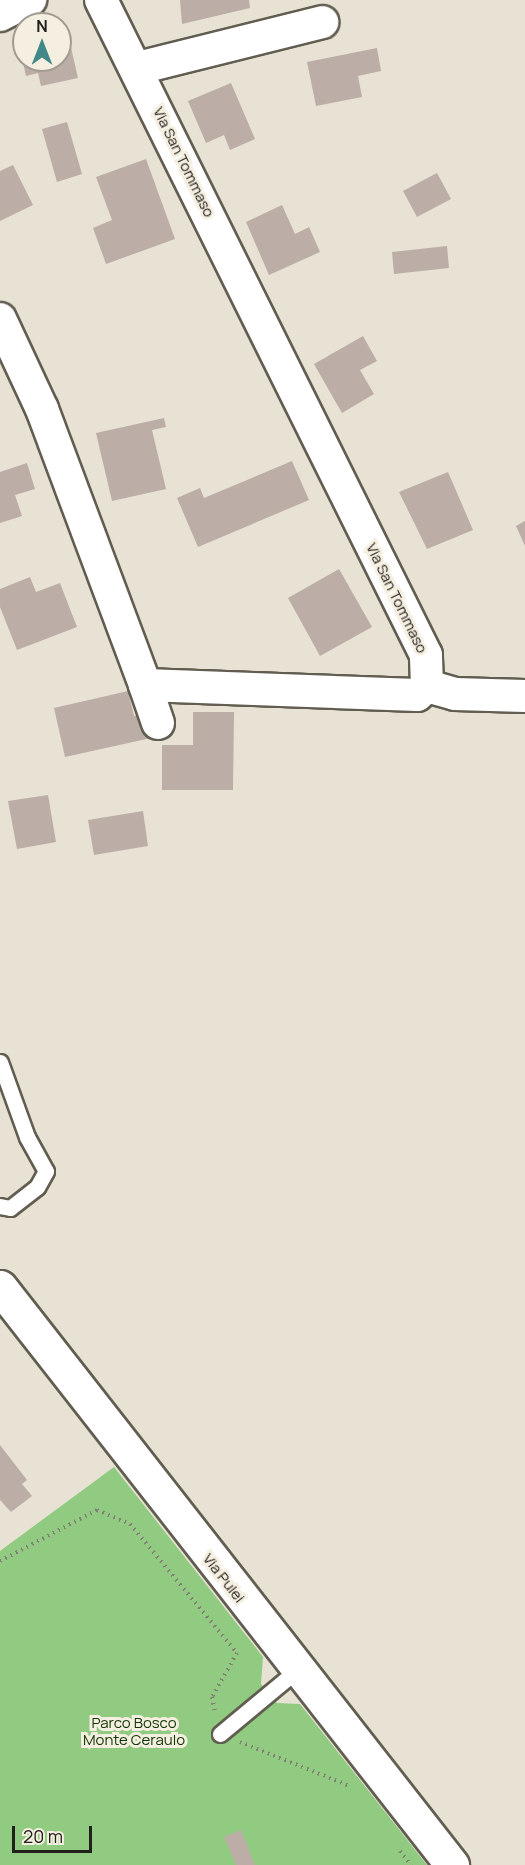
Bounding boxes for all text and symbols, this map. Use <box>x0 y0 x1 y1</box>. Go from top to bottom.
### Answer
north arrow <box>12 12 72 72</box>
text: N <box>36 15 48 37</box>
street label: Via San Tommaso <box>150 104 218 220</box>
street label: Via San Tommaso <box>363 540 431 656</box>
street label: Via Pulei <box>199 1550 249 1606</box>
park label: Parco Bosco Monte Ceraulo <box>83 1713 185 1748</box>
scale bar <box>15 1814 94 1852</box>
text: 20 m <box>23 1824 63 1848</box>

